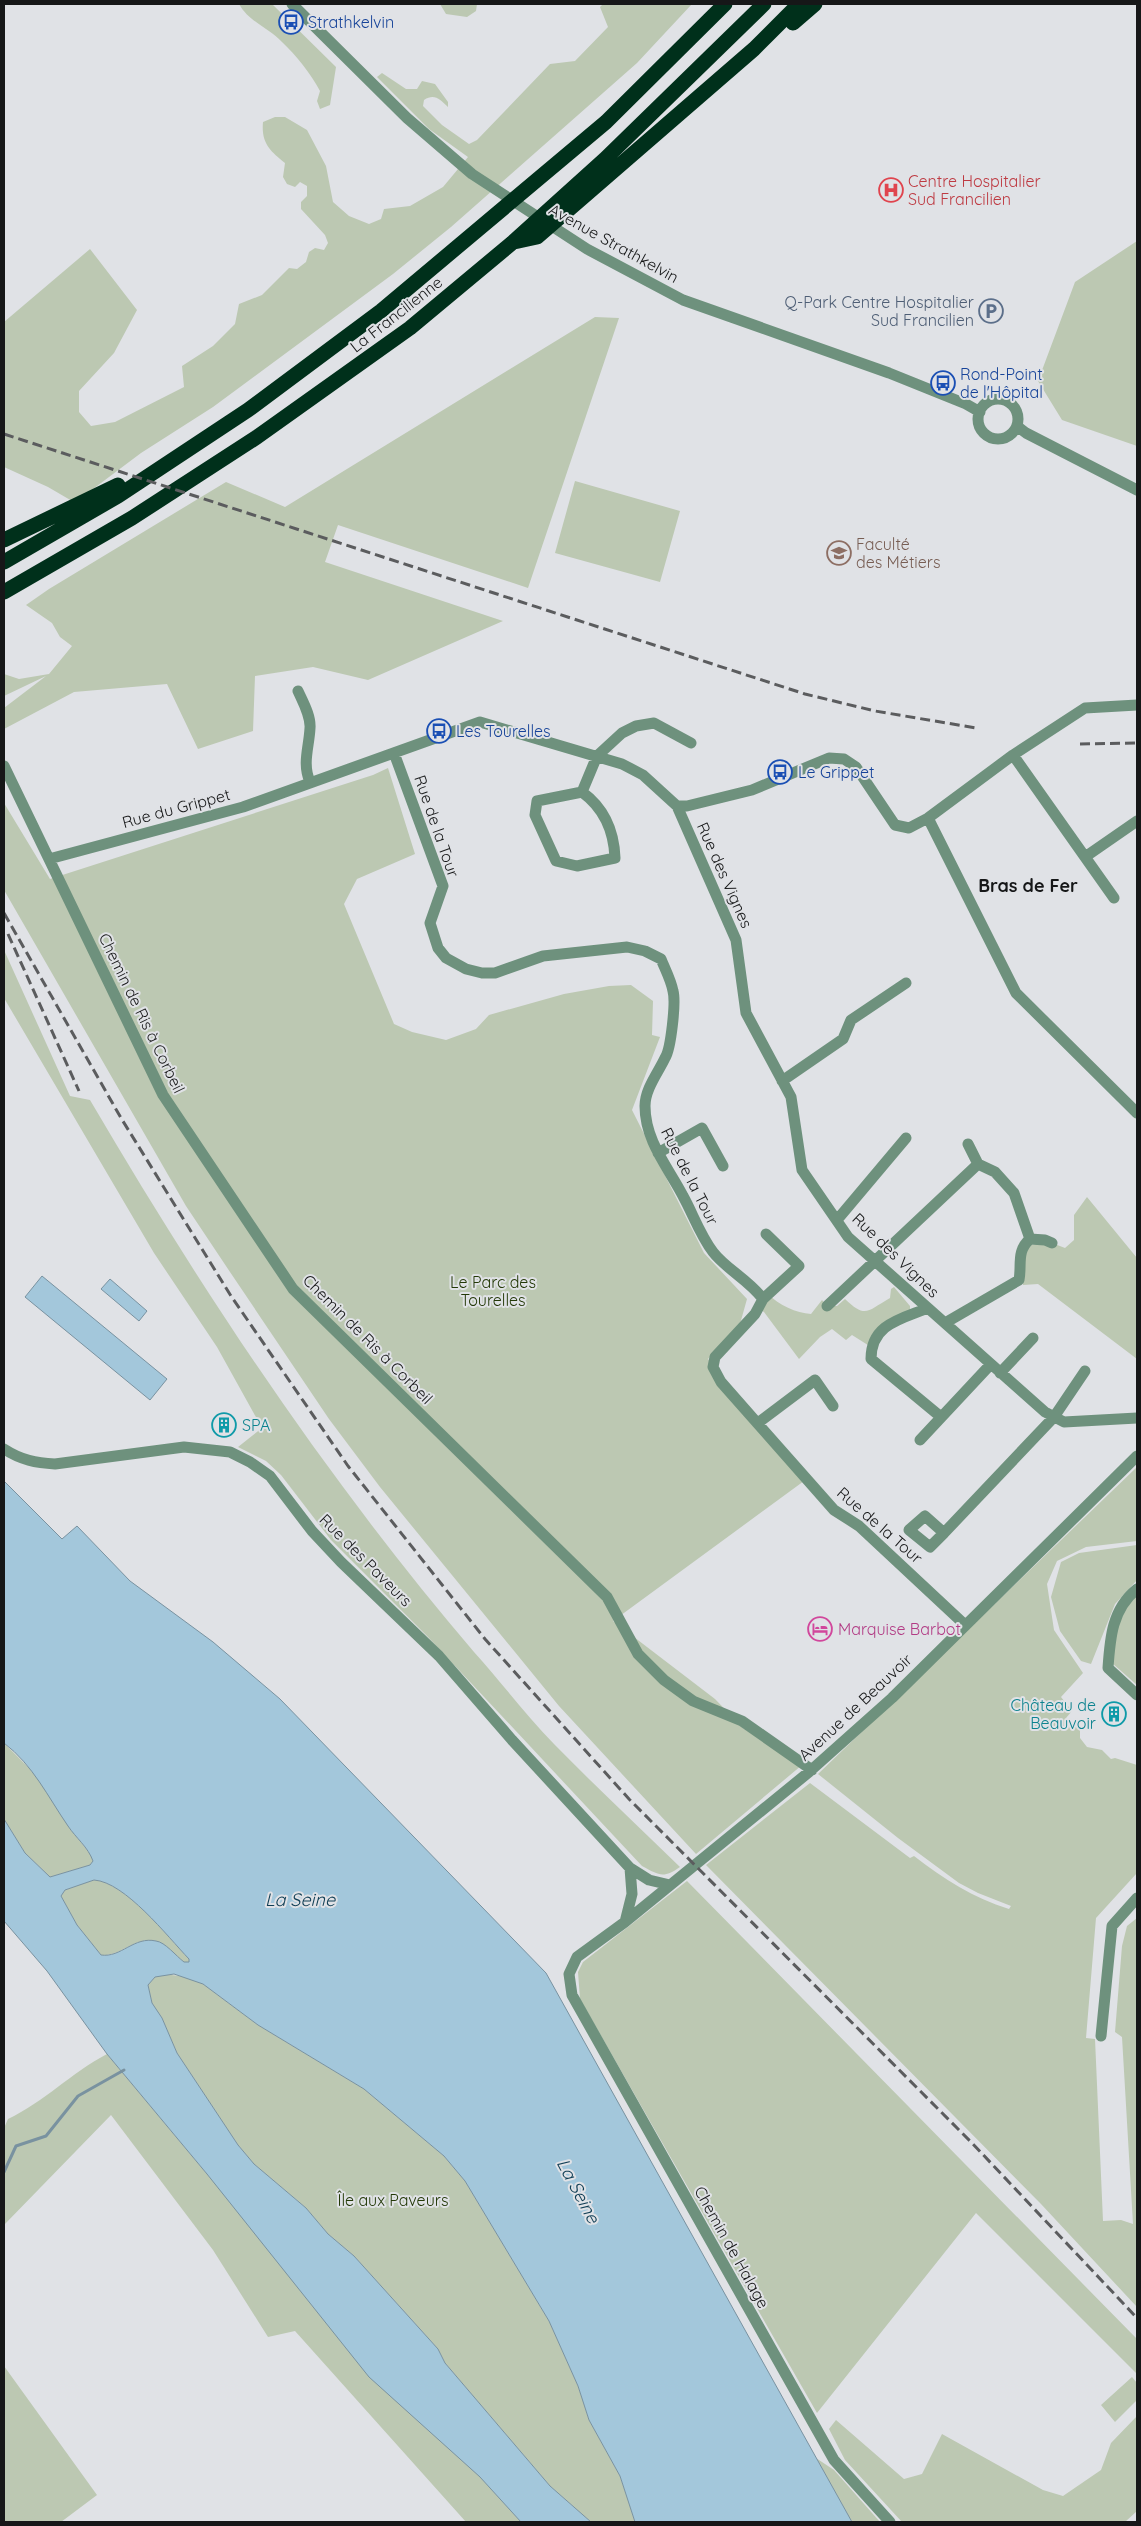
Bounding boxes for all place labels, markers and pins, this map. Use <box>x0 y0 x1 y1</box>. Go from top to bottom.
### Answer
bus stop icon: Strathkelvin <box>278 9 304 35</box>
place label: Strathkelvin <box>308 12 394 32</box>
place label: Centre Hospitalier Sud Francilien <box>908 171 1041 209</box>
hospital icon: Centre Hospitalier Sud Francilien <box>878 177 904 203</box>
place label: Q-Park Centre Hospitalier Sud Francilien <box>785 292 974 330</box>
parking icon: Q-Park Centre Hospitalier Sud Francilien <box>978 298 1004 324</box>
place label: Rond-Point de l'Hôpital <box>960 364 1043 402</box>
bus stop icon: Rond-Point de l'Hôpital <box>930 370 956 396</box>
place label: Faculté des Métiers <box>856 534 940 572</box>
school or university icon: Faculté des Métiers <box>826 540 852 566</box>
bus stop icon: Les Tourelles <box>426 718 452 744</box>
place label: Les Tourelles <box>456 721 551 741</box>
bus stop icon: Le Grippet <box>767 759 793 785</box>
place label: Le Grippet <box>798 762 874 782</box>
building icon: SPA <box>211 1412 237 1438</box>
place label: SPA <box>242 1415 270 1435</box>
hotel icon: Marquise Barbot <box>807 1616 833 1642</box>
place label: Marquise Barbot <box>838 1619 961 1639</box>
place label: Château de Beauvoir <box>1011 1695 1096 1733</box>
building icon: Château de Beauvoir <box>1101 1701 1127 1727</box>

